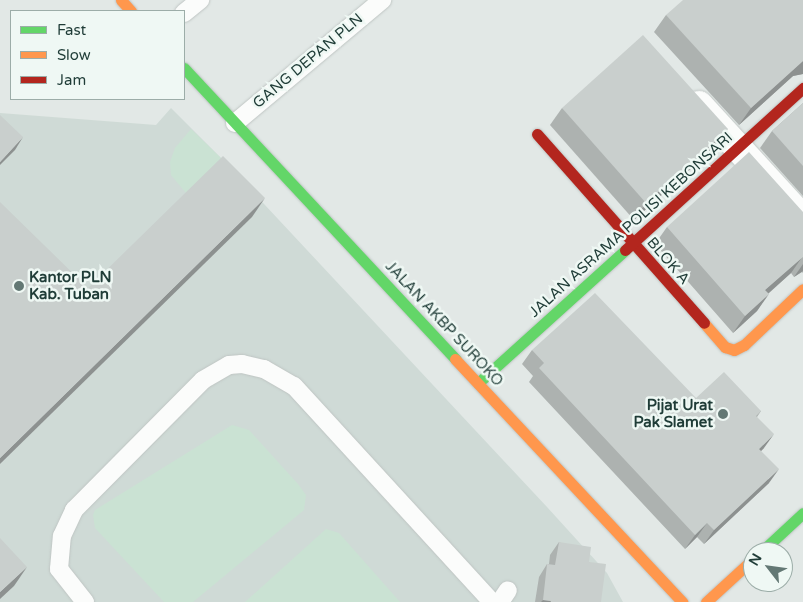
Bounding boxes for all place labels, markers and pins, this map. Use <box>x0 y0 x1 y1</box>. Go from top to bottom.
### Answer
place label: Kantor PLN Kab. Tuban <box>29 268 112 303</box>
marker: Kantor PLN Kab. Tuban <box>13 280 25 292</box>
place label: Pijat Urat Pak Slamet <box>634 396 713 431</box>
marker: Pijat Urat Pak Slamet <box>717 408 729 420</box>

